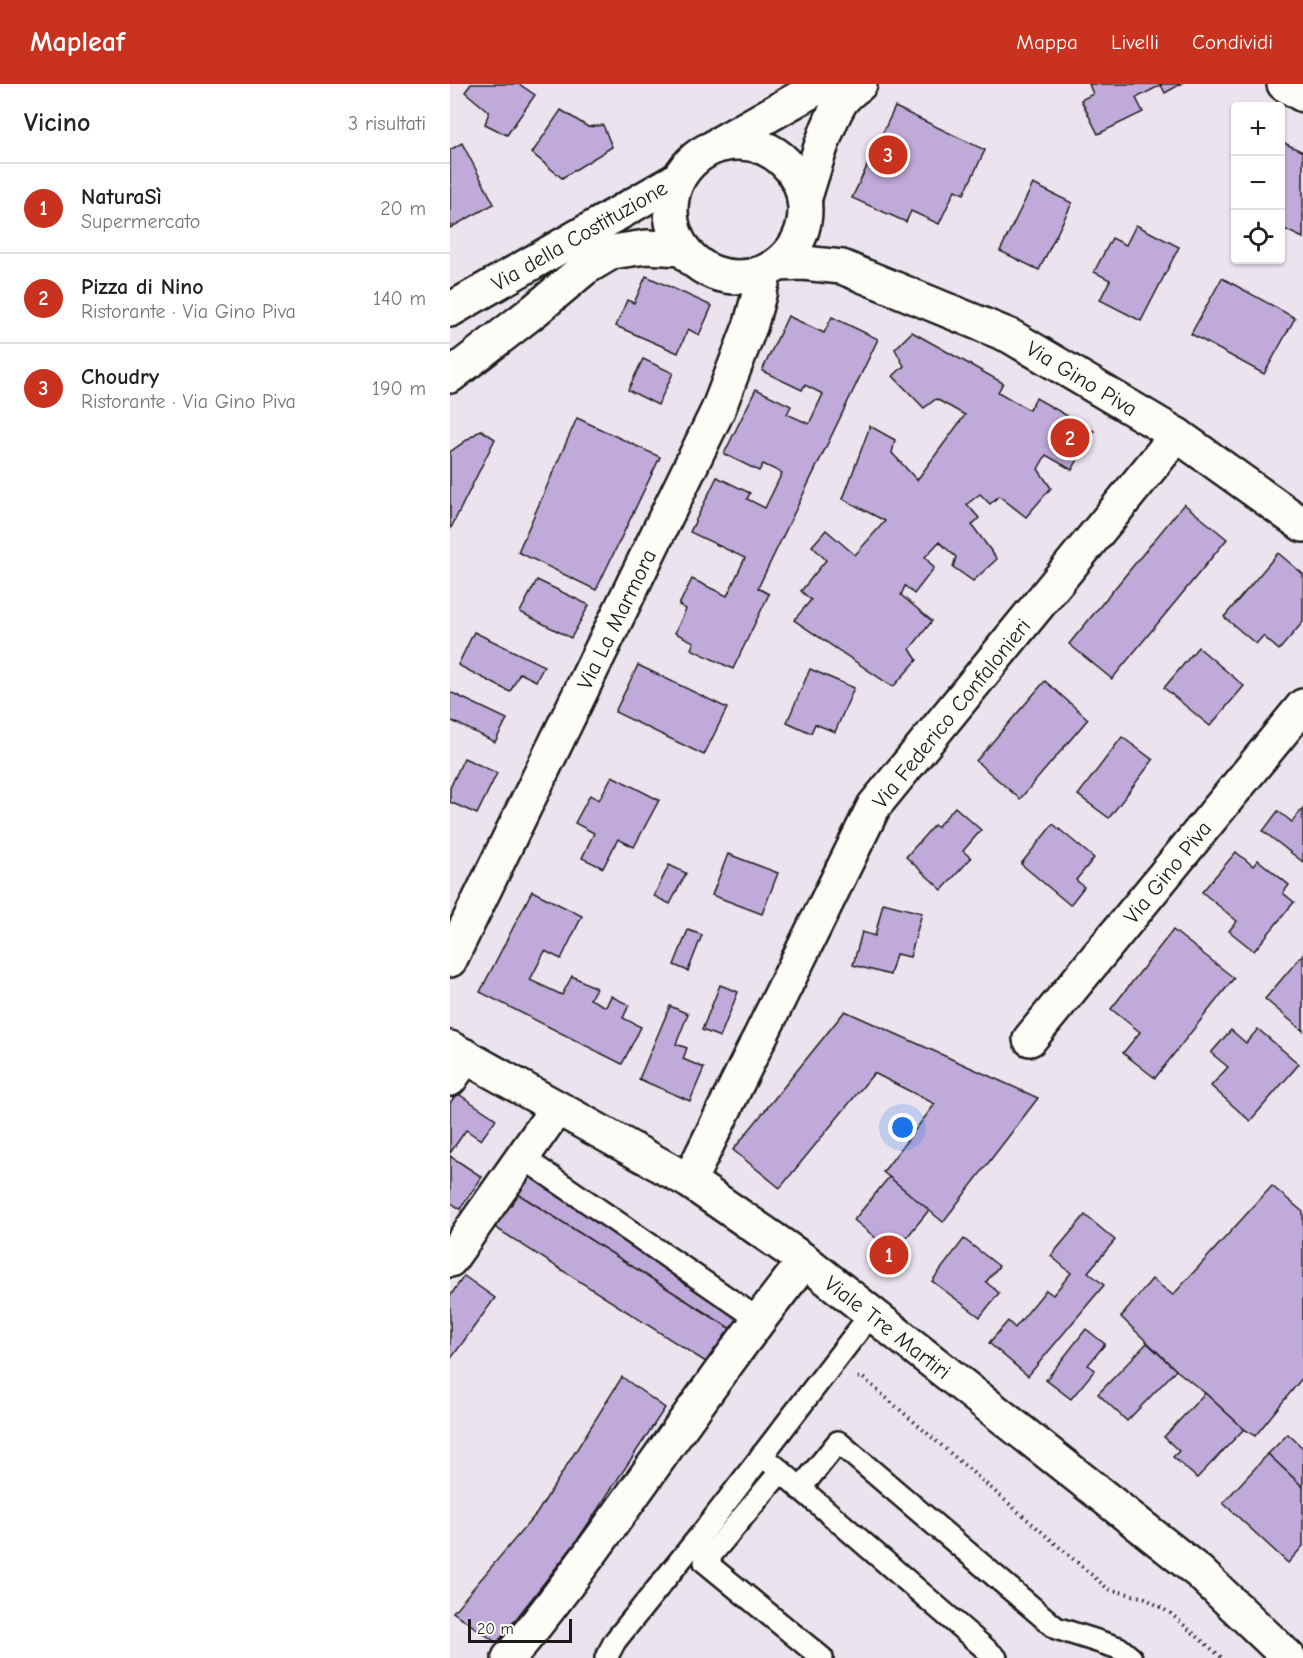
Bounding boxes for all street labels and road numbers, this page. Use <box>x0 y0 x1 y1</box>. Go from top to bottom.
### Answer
street label: Via della Costituzione <box>487 175 672 297</box>
street label: Via Gino Piva <box>1021 336 1142 422</box>
street label: Via La Marmora <box>572 545 662 694</box>
street label: Via Federico Confalonieri <box>867 613 1036 814</box>
street label: Via Gino Piva <box>1118 816 1217 929</box>
street label: Viale Tre Martiri <box>819 1270 956 1385</box>

